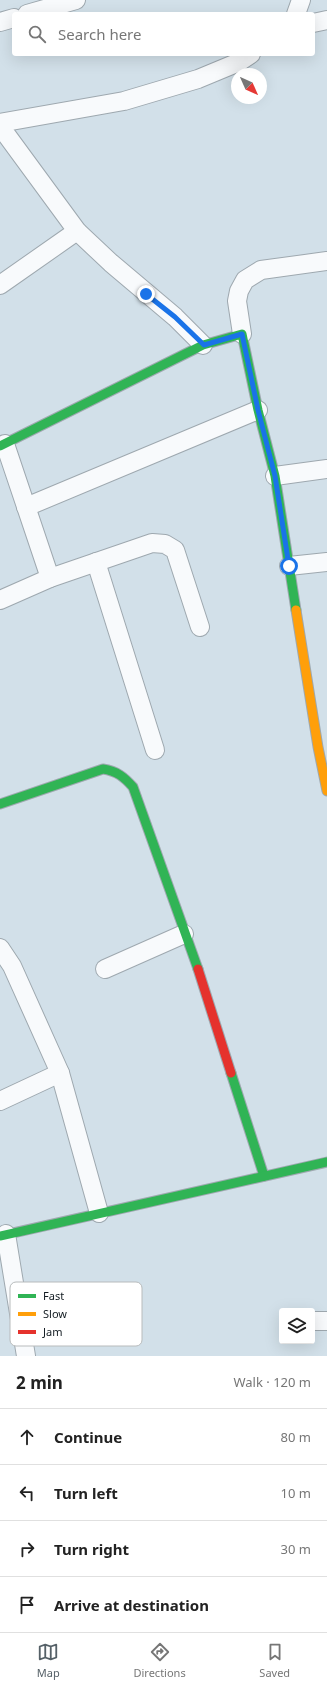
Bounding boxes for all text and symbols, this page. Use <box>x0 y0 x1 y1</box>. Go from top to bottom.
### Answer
search box <box>12 12 315 56</box>
icon: search <box>26 23 48 45</box>
text: Search here <box>58 24 141 44</box>
north arrow <box>231 68 267 104</box>
route end <box>137 285 155 303</box>
route start <box>280 557 298 575</box>
legend <box>10 1282 142 1346</box>
text: Fast <box>43 1288 64 1303</box>
text: Slow <box>43 1306 67 1321</box>
map controls <box>279 1308 315 1344</box>
button: layers <box>279 1308 315 1344</box>
text: Jam <box>42 1324 62 1339</box>
text: 2 min <box>16 1371 63 1394</box>
text: Walk · 120 m <box>233 1373 311 1391</box>
icon: ahead <box>16 1426 38 1448</box>
text: Continue <box>54 1427 122 1447</box>
text: 80 m <box>281 1428 311 1446</box>
icon: left <box>16 1482 38 1504</box>
text: Turn left <box>54 1483 118 1503</box>
text: 10 m <box>281 1484 311 1502</box>
icon: right <box>16 1538 38 1560</box>
text: Turn right <box>54 1539 129 1559</box>
text: 30 m <box>281 1540 311 1558</box>
icon: arrive <box>16 1594 38 1616</box>
text: Arrive at destination <box>54 1595 209 1615</box>
tab: Map <box>37 1641 60 1680</box>
tab: Directions <box>133 1641 186 1680</box>
tab: Saved <box>259 1641 290 1680</box>

